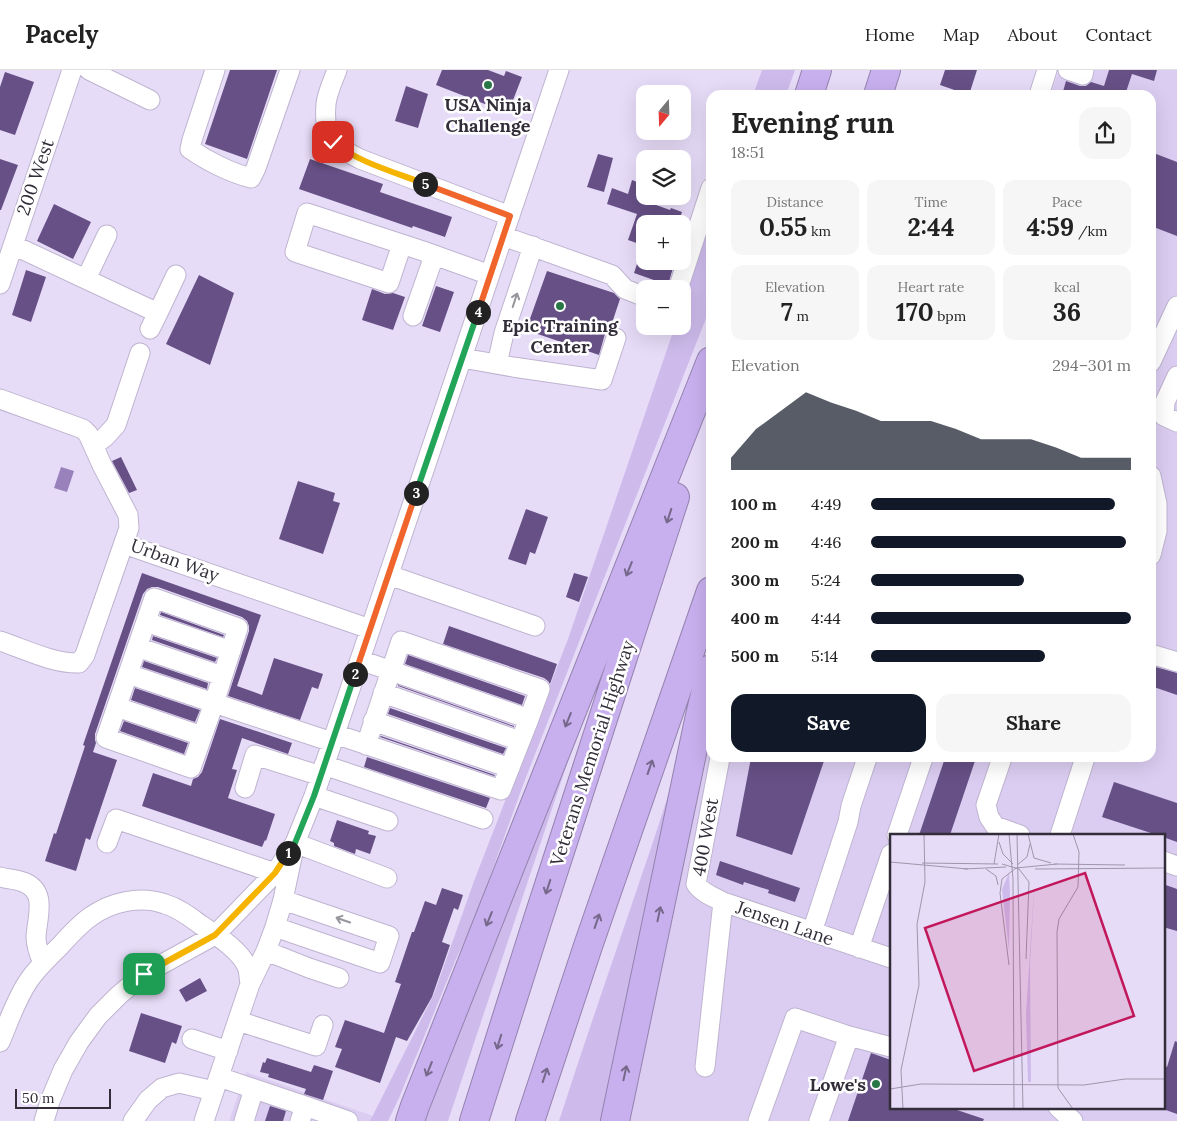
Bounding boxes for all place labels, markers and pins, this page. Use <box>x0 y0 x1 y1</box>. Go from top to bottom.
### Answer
marker: USA Ninja Challenge <box>482 79 494 91</box>
place label: USA Ninja Challenge <box>445 93 532 137</box>
pin <box>312 121 354 163</box>
pin: 5 <box>412 172 438 196</box>
pin: 4 <box>466 300 490 324</box>
marker: Epic Training Center <box>554 300 566 312</box>
place label: Epic Training Center <box>502 314 619 358</box>
pin: 3 <box>404 480 428 506</box>
pin: 2 <box>342 662 368 686</box>
pin: 1 <box>276 840 300 866</box>
pin <box>123 953 165 995</box>
place label: Lowe's <box>809 1073 866 1096</box>
marker: Lowe's <box>870 1078 882 1090</box>

